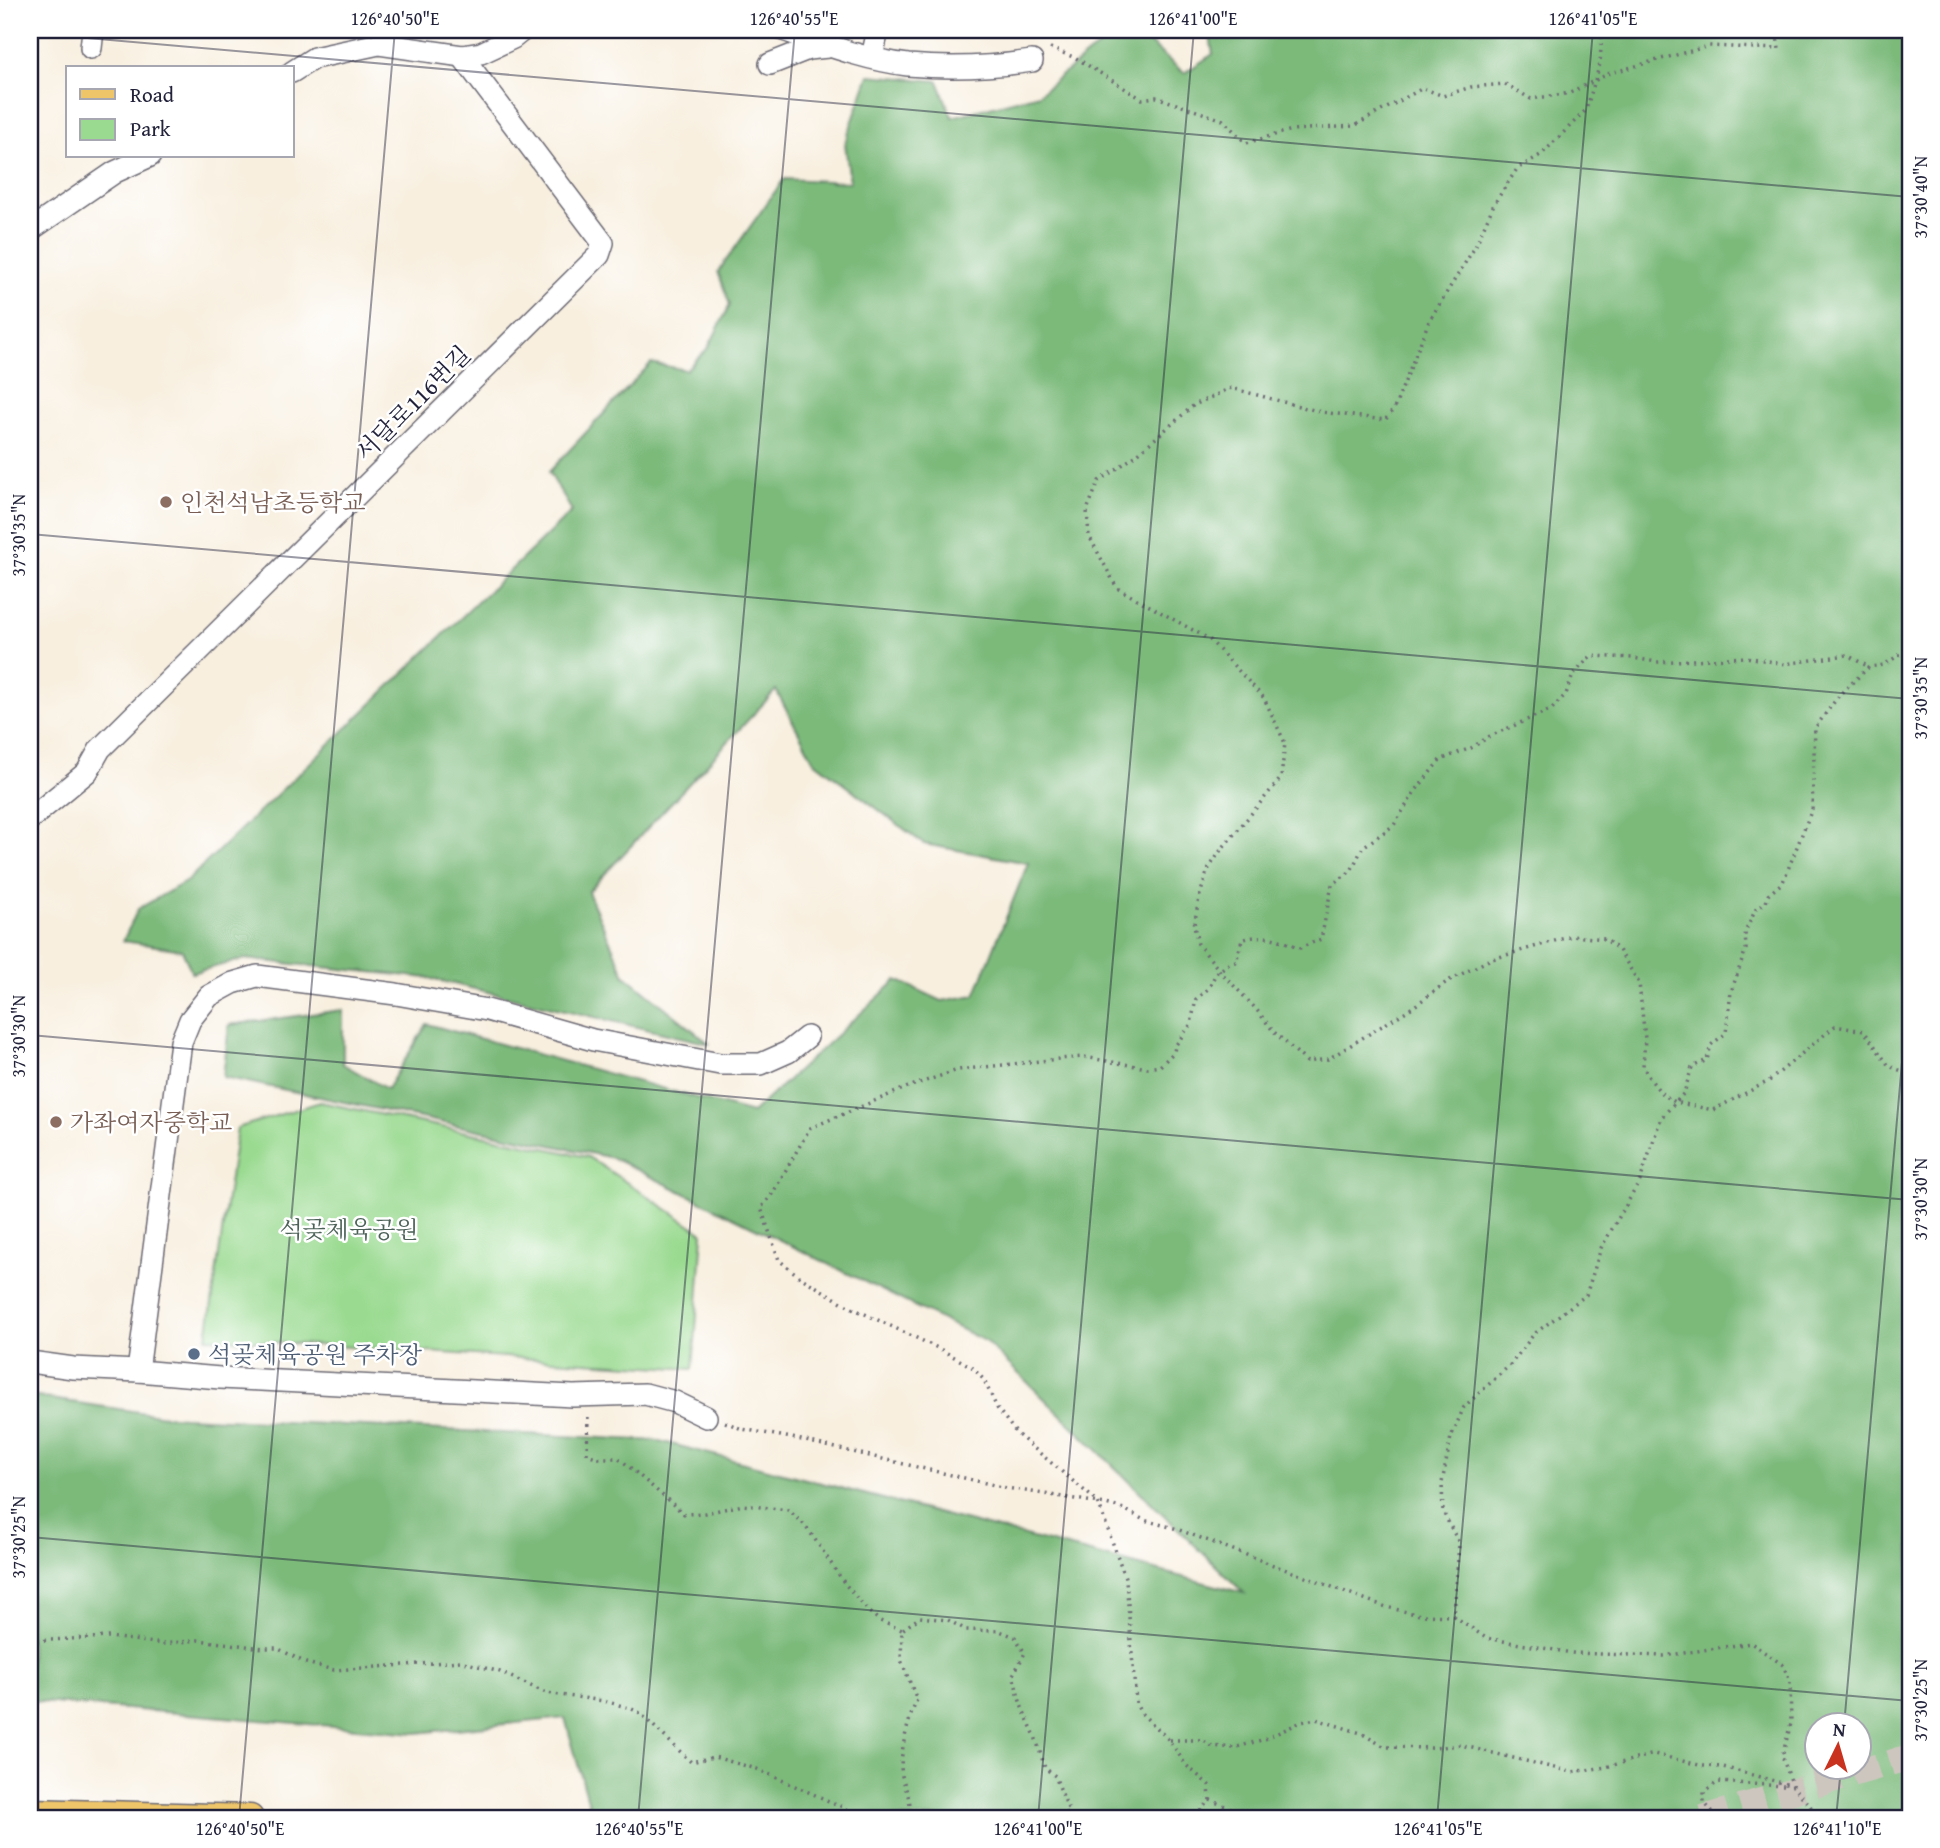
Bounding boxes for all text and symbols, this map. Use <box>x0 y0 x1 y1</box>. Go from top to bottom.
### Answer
text: 126°40'50"E <box>351 5 439 32</box>
text: 126°40'55"E <box>750 5 838 32</box>
text: 126°41'00"E <box>1149 5 1237 32</box>
text: 126°41'05"E <box>1549 5 1637 32</box>
legend <box>66 66 294 158</box>
text: Road <box>130 79 175 110</box>
text: Park <box>130 113 171 144</box>
text: 37°30'40"N <box>1907 155 1934 238</box>
street label: 서달로116번길 <box>347 337 479 469</box>
place label: 인천석남초등학교 <box>180 485 365 520</box>
text: 37°30'35"N <box>5 493 32 576</box>
marker: 인천석남초등학교 <box>158 494 174 510</box>
text: 37°30'35"N <box>1907 656 1934 739</box>
text: 37°30'30"N <box>5 994 32 1077</box>
place label: 가좌여자중학교 <box>70 1105 232 1140</box>
marker: 가좌여자중학교 <box>48 1114 64 1130</box>
text: 37°30'30"N <box>1907 1157 1934 1240</box>
park label: 석곶체육공원 <box>279 1212 419 1247</box>
place label: 석곶체육공원 주차장 <box>208 1337 423 1372</box>
marker: 석곶체육공원 주차장 <box>186 1346 202 1362</box>
text: 37°30'25"N <box>5 1495 32 1578</box>
text: 37°30'25"N <box>1907 1658 1934 1741</box>
north arrow <box>1804 1712 1874 1782</box>
text: N <box>1832 1715 1847 1744</box>
text: 126°40'50"E <box>196 1815 284 1842</box>
text: 126°40'55"E <box>595 1815 683 1842</box>
text: 126°41'00"E <box>994 1815 1082 1842</box>
text: 126°41'05"E <box>1394 1815 1482 1842</box>
text: 126°41'10"E <box>1793 1815 1881 1842</box>

